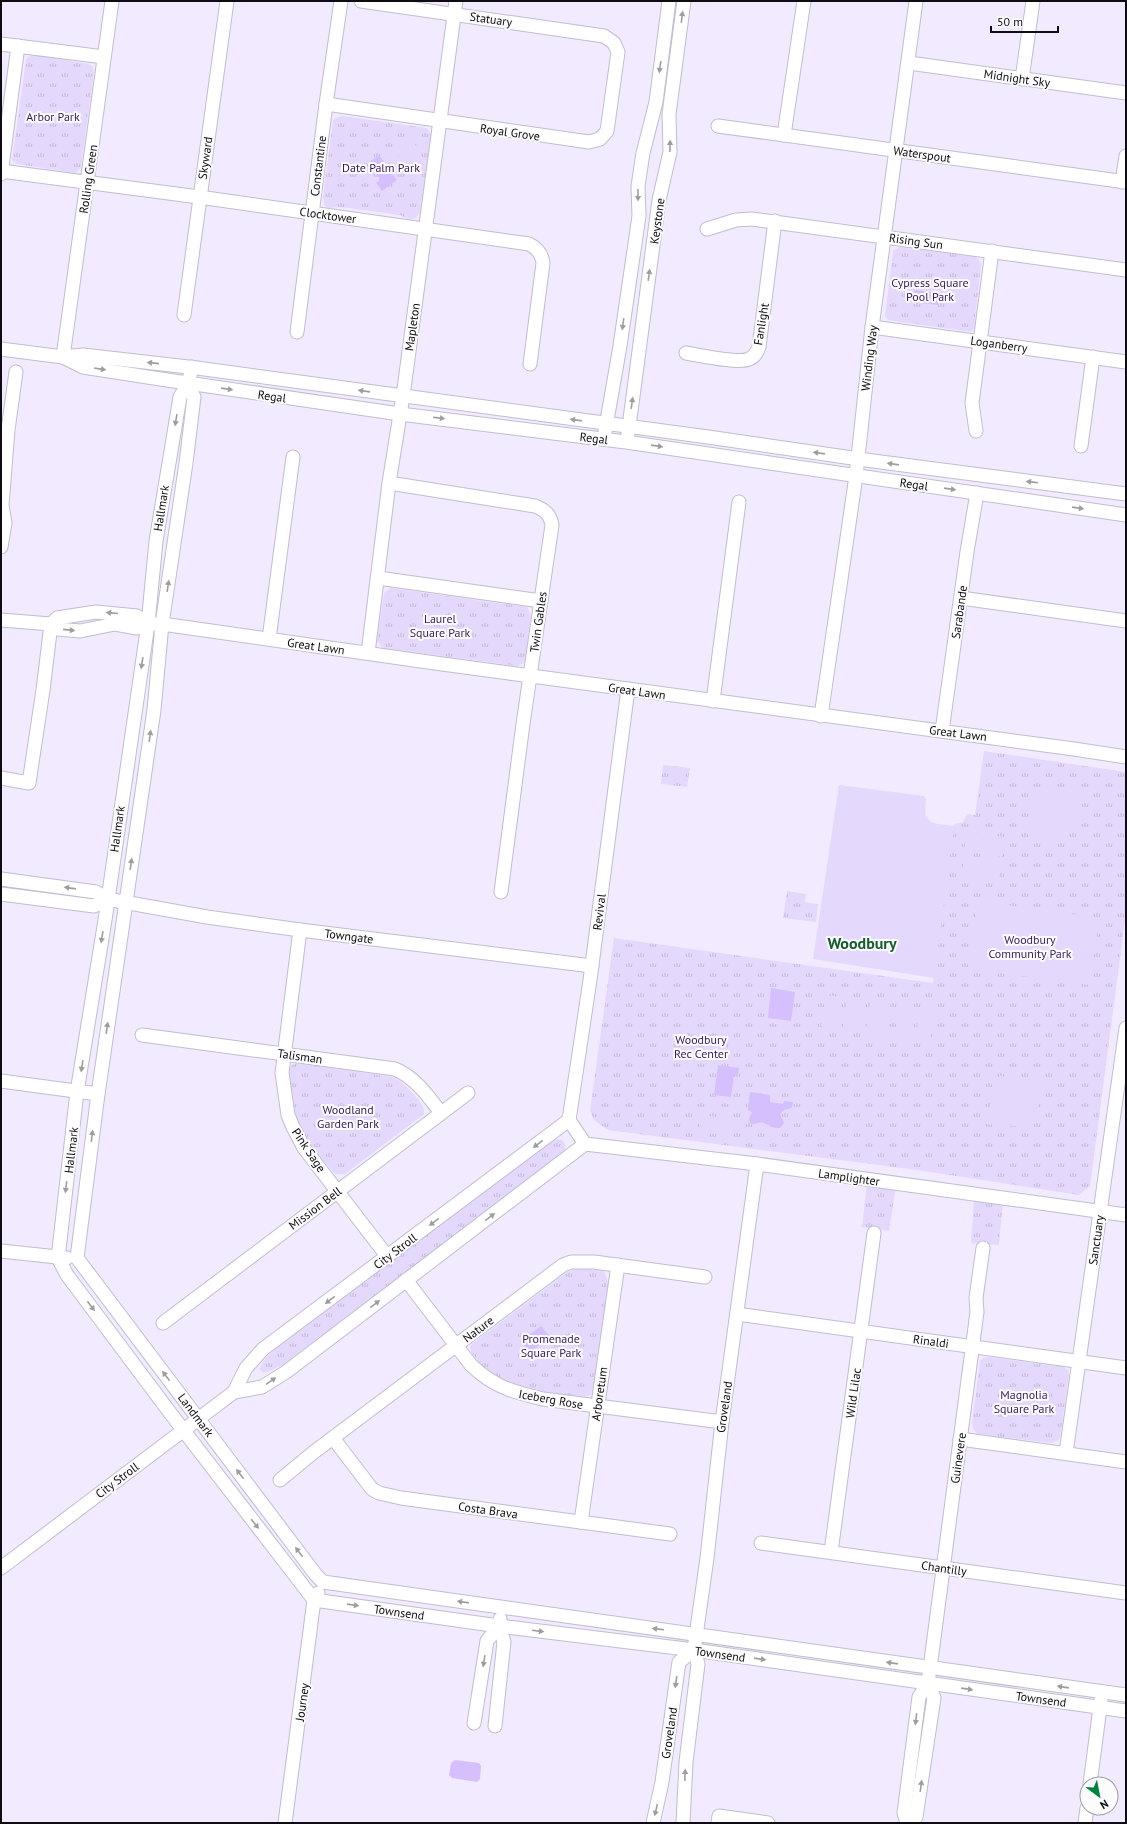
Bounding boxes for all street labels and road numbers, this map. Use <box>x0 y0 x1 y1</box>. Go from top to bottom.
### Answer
street label: Statuary <box>469 9 514 29</box>
street label: Midnight Sky <box>983 66 1052 90</box>
street label: Royal Grove <box>479 120 541 144</box>
street label: Constantine <box>307 135 329 197</box>
street label: Skyward <box>195 136 215 180</box>
street label: Waterspout <box>892 143 952 165</box>
street label: Rolling Green <box>76 144 100 214</box>
street label: Keystone <box>646 197 668 245</box>
street label: Clocktower <box>299 204 357 226</box>
street label: Rising Sun <box>888 230 944 252</box>
street label: Mapleton <box>401 302 423 352</box>
street label: Fanlight <box>750 302 772 346</box>
street label: Winding Way <box>858 324 881 392</box>
street label: Loganberry <box>970 333 1029 355</box>
street label: Regal <box>257 387 288 405</box>
street label: Regal <box>579 429 610 447</box>
street label: Regal <box>899 475 930 493</box>
street label: Hallmark <box>150 484 172 532</box>
street label: Sarabande <box>948 584 970 640</box>
street label: Twin Gables <box>526 591 550 653</box>
street label: Great Lawn <box>286 635 346 657</box>
street label: Great Lawn <box>607 680 667 702</box>
street label: Great Lawn <box>928 722 988 744</box>
street label: Hallmark <box>106 805 128 853</box>
street label: Revival <box>589 892 609 931</box>
street label: Towngate <box>324 926 374 946</box>
street label: Talisman <box>276 1045 324 1067</box>
street label: Pink Sage <box>289 1125 329 1175</box>
street label: Hallmark <box>61 1126 81 1174</box>
street label: Lamplighter <box>817 1165 881 1189</box>
street label: Mission Bell <box>286 1183 345 1233</box>
street label: Sanctuary <box>1085 1214 1107 1266</box>
street label: City Stroll <box>370 1230 420 1272</box>
street label: Nature <box>460 1313 496 1345</box>
street label: Rinaldi <box>912 1331 950 1351</box>
street label: Arboretum <box>588 1366 610 1422</box>
street label: Wild Lilac <box>842 1366 864 1419</box>
street label: Groveland <box>713 1380 735 1434</box>
street label: Iceberg Rose <box>518 1386 584 1412</box>
street label: Landmark <box>175 1390 217 1440</box>
street label: Guinevere <box>947 1432 969 1484</box>
street label: City Stroll <box>92 1459 142 1501</box>
street label: Costa Brava <box>457 1498 519 1522</box>
street label: Chantilly <box>920 1557 968 1579</box>
street label: Townsend <box>373 1601 425 1623</box>
street label: Townsend <box>694 1643 746 1665</box>
street label: Journey <box>292 1682 312 1723</box>
street label: Townsend <box>1015 1688 1067 1710</box>
street label: Groveland <box>658 1706 680 1760</box>

